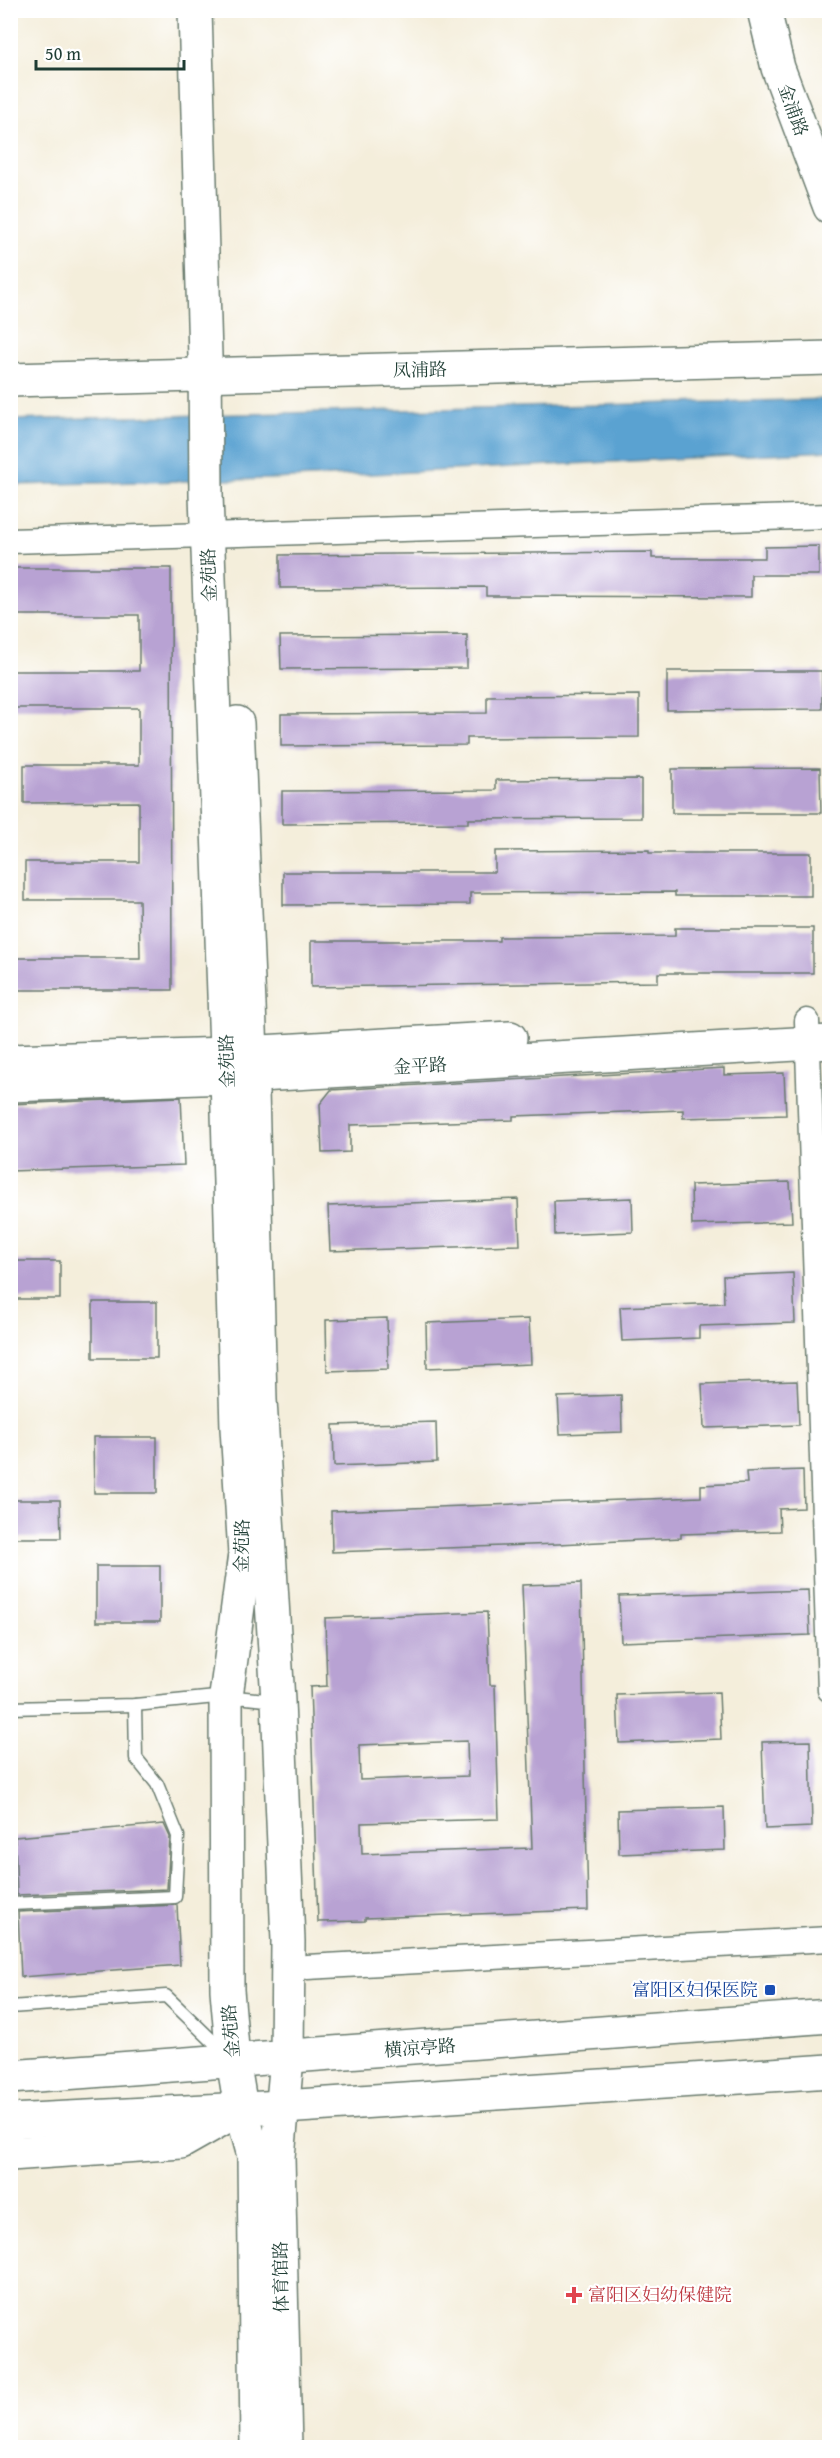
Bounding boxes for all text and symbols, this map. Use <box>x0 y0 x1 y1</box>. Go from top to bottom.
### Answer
scale bar <box>36 33 184 71</box>
text: 50 m <box>45 40 81 67</box>
street label: 金浦路 <box>772 80 815 140</box>
street label: 凤浦路 <box>393 356 447 383</box>
street label: 金苑路 <box>194 548 223 602</box>
street label: 金苑路 <box>212 1034 241 1088</box>
street label: 金平路 <box>392 1051 448 1080</box>
street label: 金苑路 <box>228 1519 255 1573</box>
place label: 富阳区妇保医院 <box>632 1976 758 2003</box>
marker: 富阳区妇保医院 <box>763 1983 777 1997</box>
street label: 金苑路 <box>215 2003 246 2059</box>
street label: 横凉亭路 <box>383 2032 457 2063</box>
street label: 体育馆路 <box>266 2241 295 2313</box>
place label: 富阳区妇幼保健院 <box>588 2281 732 2308</box>
marker: 富阳区妇幼保健院 <box>565 2286 583 2304</box>

